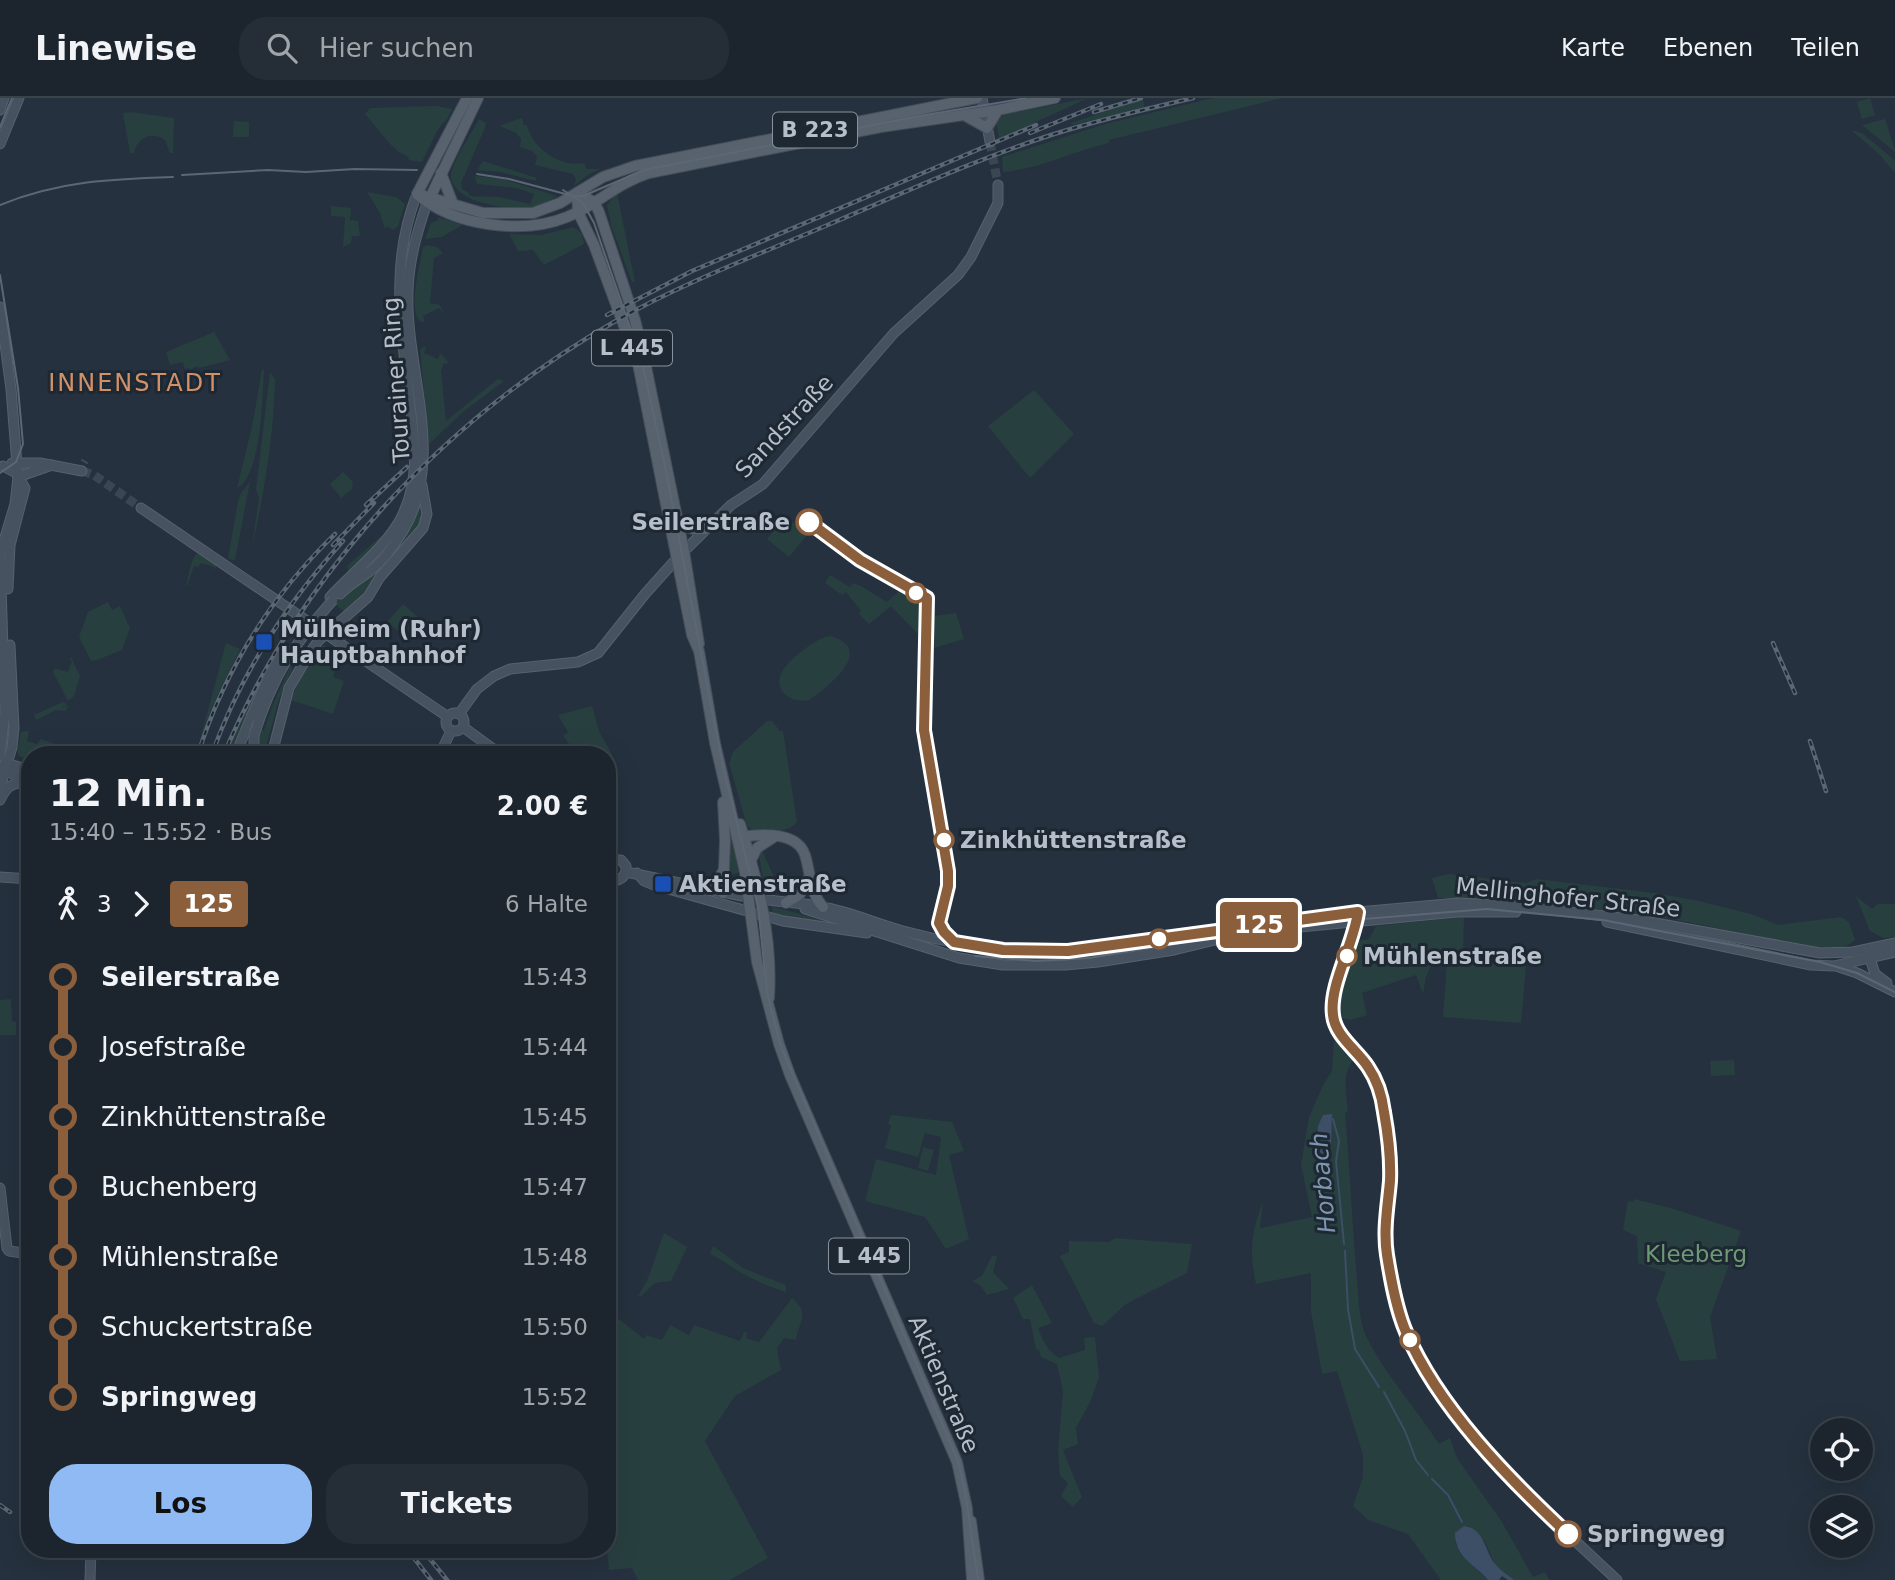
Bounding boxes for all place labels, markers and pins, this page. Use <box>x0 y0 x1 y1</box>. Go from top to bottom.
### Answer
place label: Seilerstraße <box>631 509 790 535</box>
marker: Seilerstraße <box>796 509 822 535</box>
unlabelled marker <box>906 583 926 603</box>
place label: Mülheim (Ruhr) Hauptbahnhof <box>280 616 482 668</box>
marker: Mülheim (Ruhr) Hauptbahnhof <box>254 632 274 652</box>
place label: Zinkhüttenstraße <box>960 827 1187 853</box>
marker: Zinkhüttenstraße <box>934 830 954 850</box>
place label: Aktienstraße <box>679 871 847 897</box>
marker: Aktienstraße <box>653 874 673 894</box>
unlabelled marker <box>1149 929 1169 949</box>
place label: Mühlenstraße <box>1363 943 1542 969</box>
marker: Mühlenstraße <box>1337 946 1357 966</box>
unlabelled marker <box>1400 1330 1420 1350</box>
marker: Springweg <box>1555 1521 1581 1547</box>
place label: Springweg <box>1587 1521 1725 1547</box>

